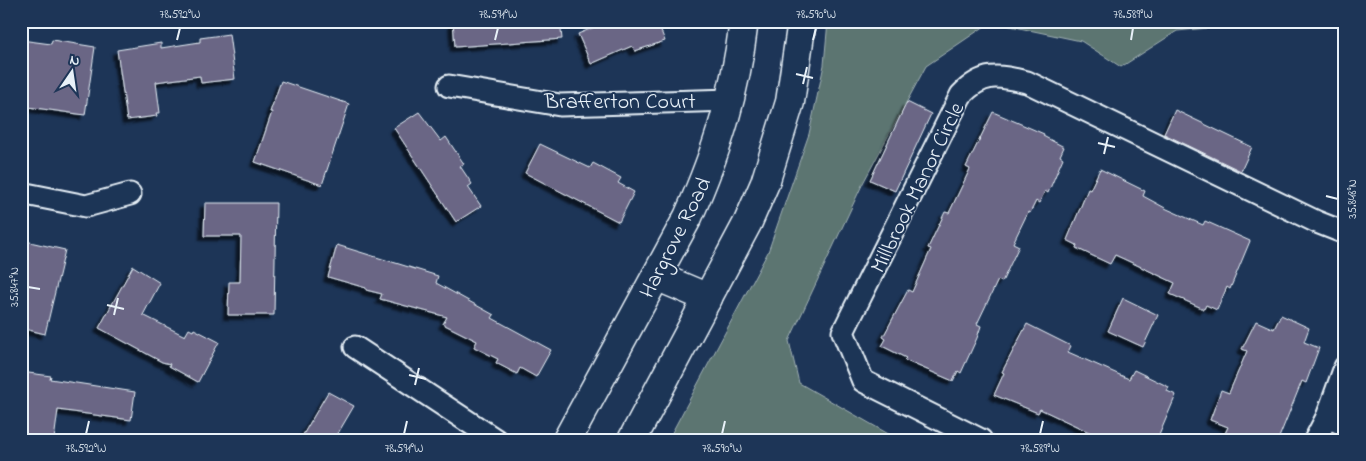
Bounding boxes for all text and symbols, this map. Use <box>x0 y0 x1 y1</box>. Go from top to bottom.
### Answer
text: 78.592°W <box>160 6 200 24</box>
text: 78.591°W <box>479 6 517 24</box>
text: 78.590°W <box>796 6 836 24</box>
text: 78.589°W <box>1113 6 1153 24</box>
north arrow <box>48 48 98 98</box>
text: N <box>68 50 82 72</box>
street label: Brafferton Court <box>543 87 696 119</box>
street label: Millbrook Manor Circle <box>863 97 974 279</box>
street label: Hargrove Road <box>632 172 722 305</box>
text: 35.848°N <box>1344 179 1362 219</box>
text: 35.847°N <box>6 267 24 307</box>
text: 78.592°W <box>66 440 106 458</box>
text: 78.591°W <box>385 440 423 458</box>
text: 78.590°W <box>702 440 742 458</box>
text: 78.589°W <box>1020 440 1060 458</box>

